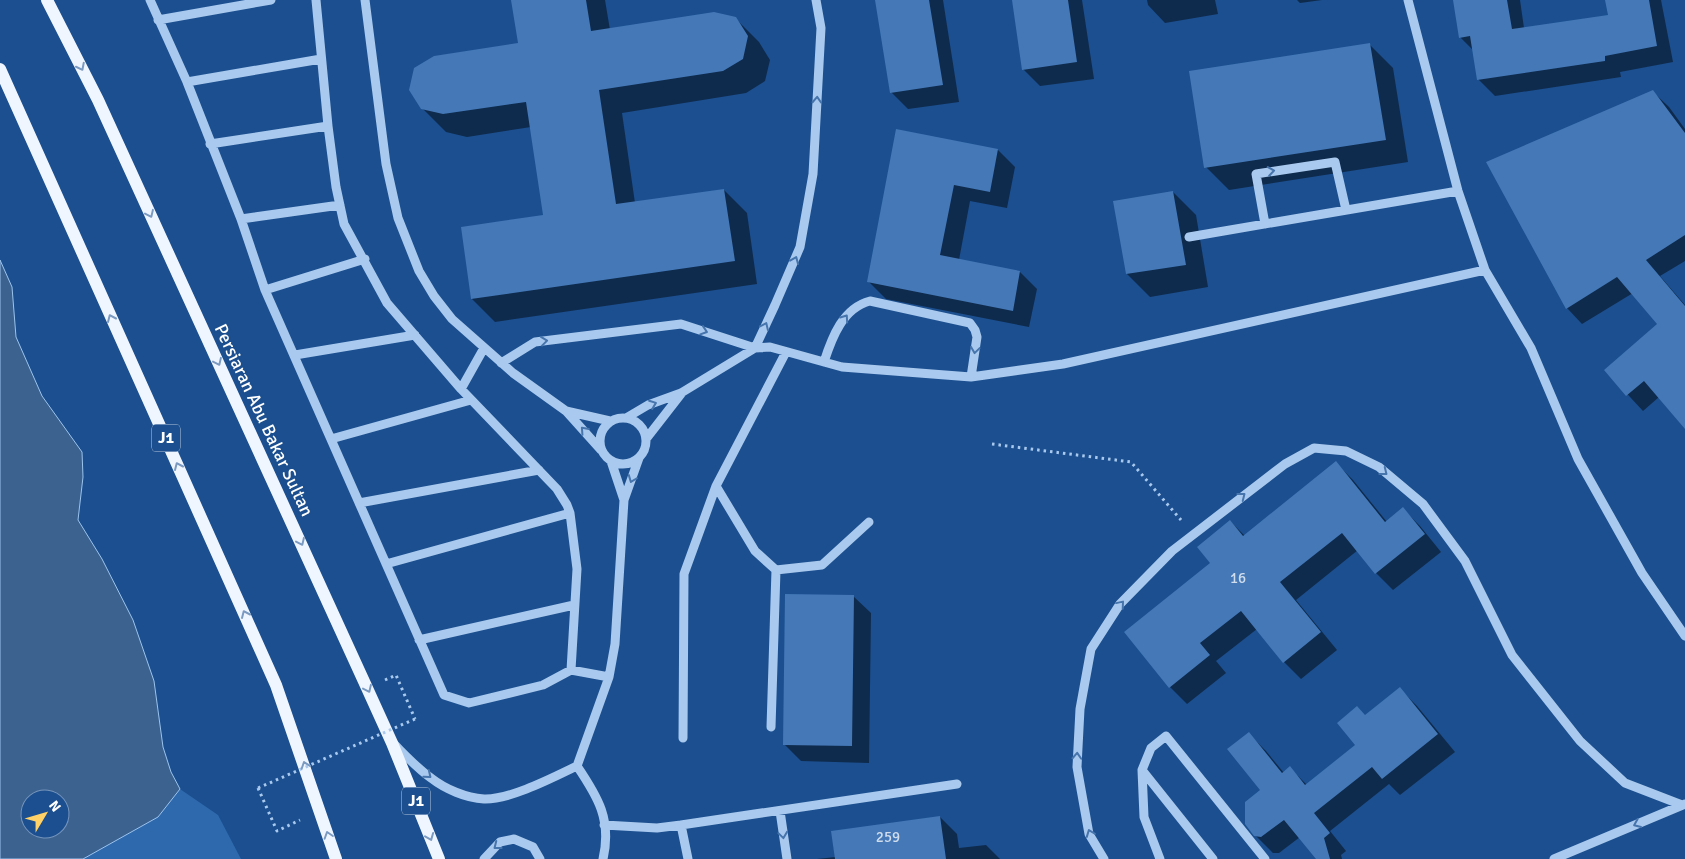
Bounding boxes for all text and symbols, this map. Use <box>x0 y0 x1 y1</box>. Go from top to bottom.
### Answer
one-way arrow <box>75 62 85 71</box>
one-way arrow <box>812 96 823 104</box>
one-way arrow <box>1266 167 1275 177</box>
one-way arrow <box>144 209 154 218</box>
one-way arrow <box>788 256 799 265</box>
one-way arrow <box>107 314 118 323</box>
one-way arrow <box>839 314 848 324</box>
street label: Persiaran Abu Bakar Sultan <box>210 320 318 520</box>
one-way arrow <box>759 323 769 332</box>
one-way arrow <box>700 326 708 336</box>
one-way arrow <box>540 336 548 347</box>
one-way arrow <box>971 345 981 354</box>
one-way arrow <box>212 357 222 366</box>
one-way arrow <box>648 400 656 410</box>
road number: J1 <box>152 424 180 452</box>
one-way arrow <box>580 427 589 436</box>
one-way arrow <box>174 462 185 471</box>
one-way arrow <box>1378 466 1388 475</box>
one-way arrow <box>628 474 638 483</box>
one-way arrow <box>1236 493 1246 502</box>
one-way arrow <box>294 537 305 546</box>
house number: 16 <box>1230 569 1246 587</box>
one-way arrow <box>1116 600 1125 609</box>
one-way arrow <box>240 610 251 619</box>
one-way arrow <box>362 684 373 693</box>
one-way arrow <box>1072 752 1083 760</box>
one-way arrow <box>300 761 310 770</box>
one-way arrow <box>423 770 432 779</box>
road number: J1 <box>402 788 430 814</box>
north arrow <box>20 789 70 839</box>
text: N <box>45 797 65 815</box>
one-way arrow <box>1633 817 1642 828</box>
house number: 259 <box>876 828 900 846</box>
one-way arrow <box>1086 829 1096 838</box>
one-way arrow <box>324 831 334 840</box>
one-way arrow <box>778 831 788 839</box>
one-way arrow <box>424 832 434 840</box>
one-way arrow <box>494 840 503 849</box>

